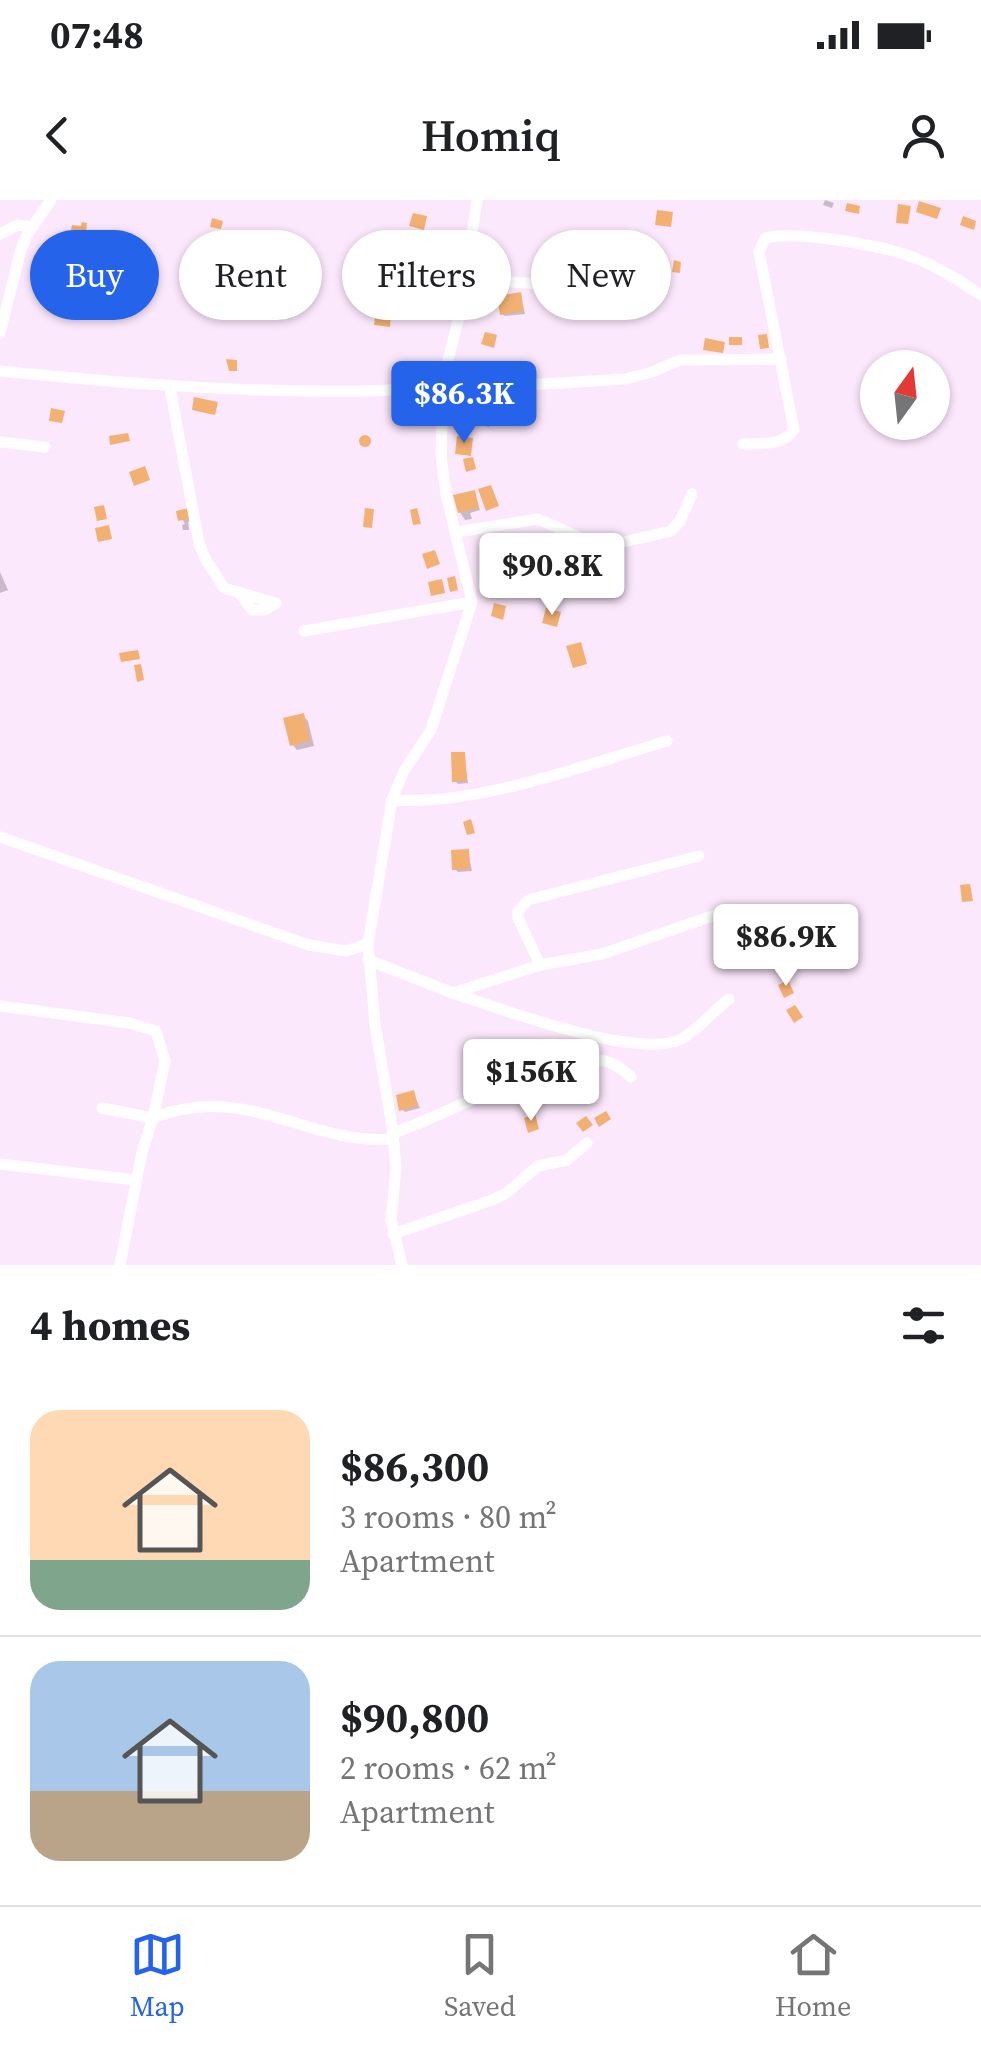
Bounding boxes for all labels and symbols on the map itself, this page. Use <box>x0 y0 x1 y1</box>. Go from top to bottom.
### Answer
north arrow <box>860 350 950 440</box>
pin: $86.3K <box>383 361 545 446</box>
pin: $90.8K <box>471 533 633 618</box>
pin: $86.9K <box>705 904 867 989</box>
pin: $156K <box>461 1039 601 1124</box>

